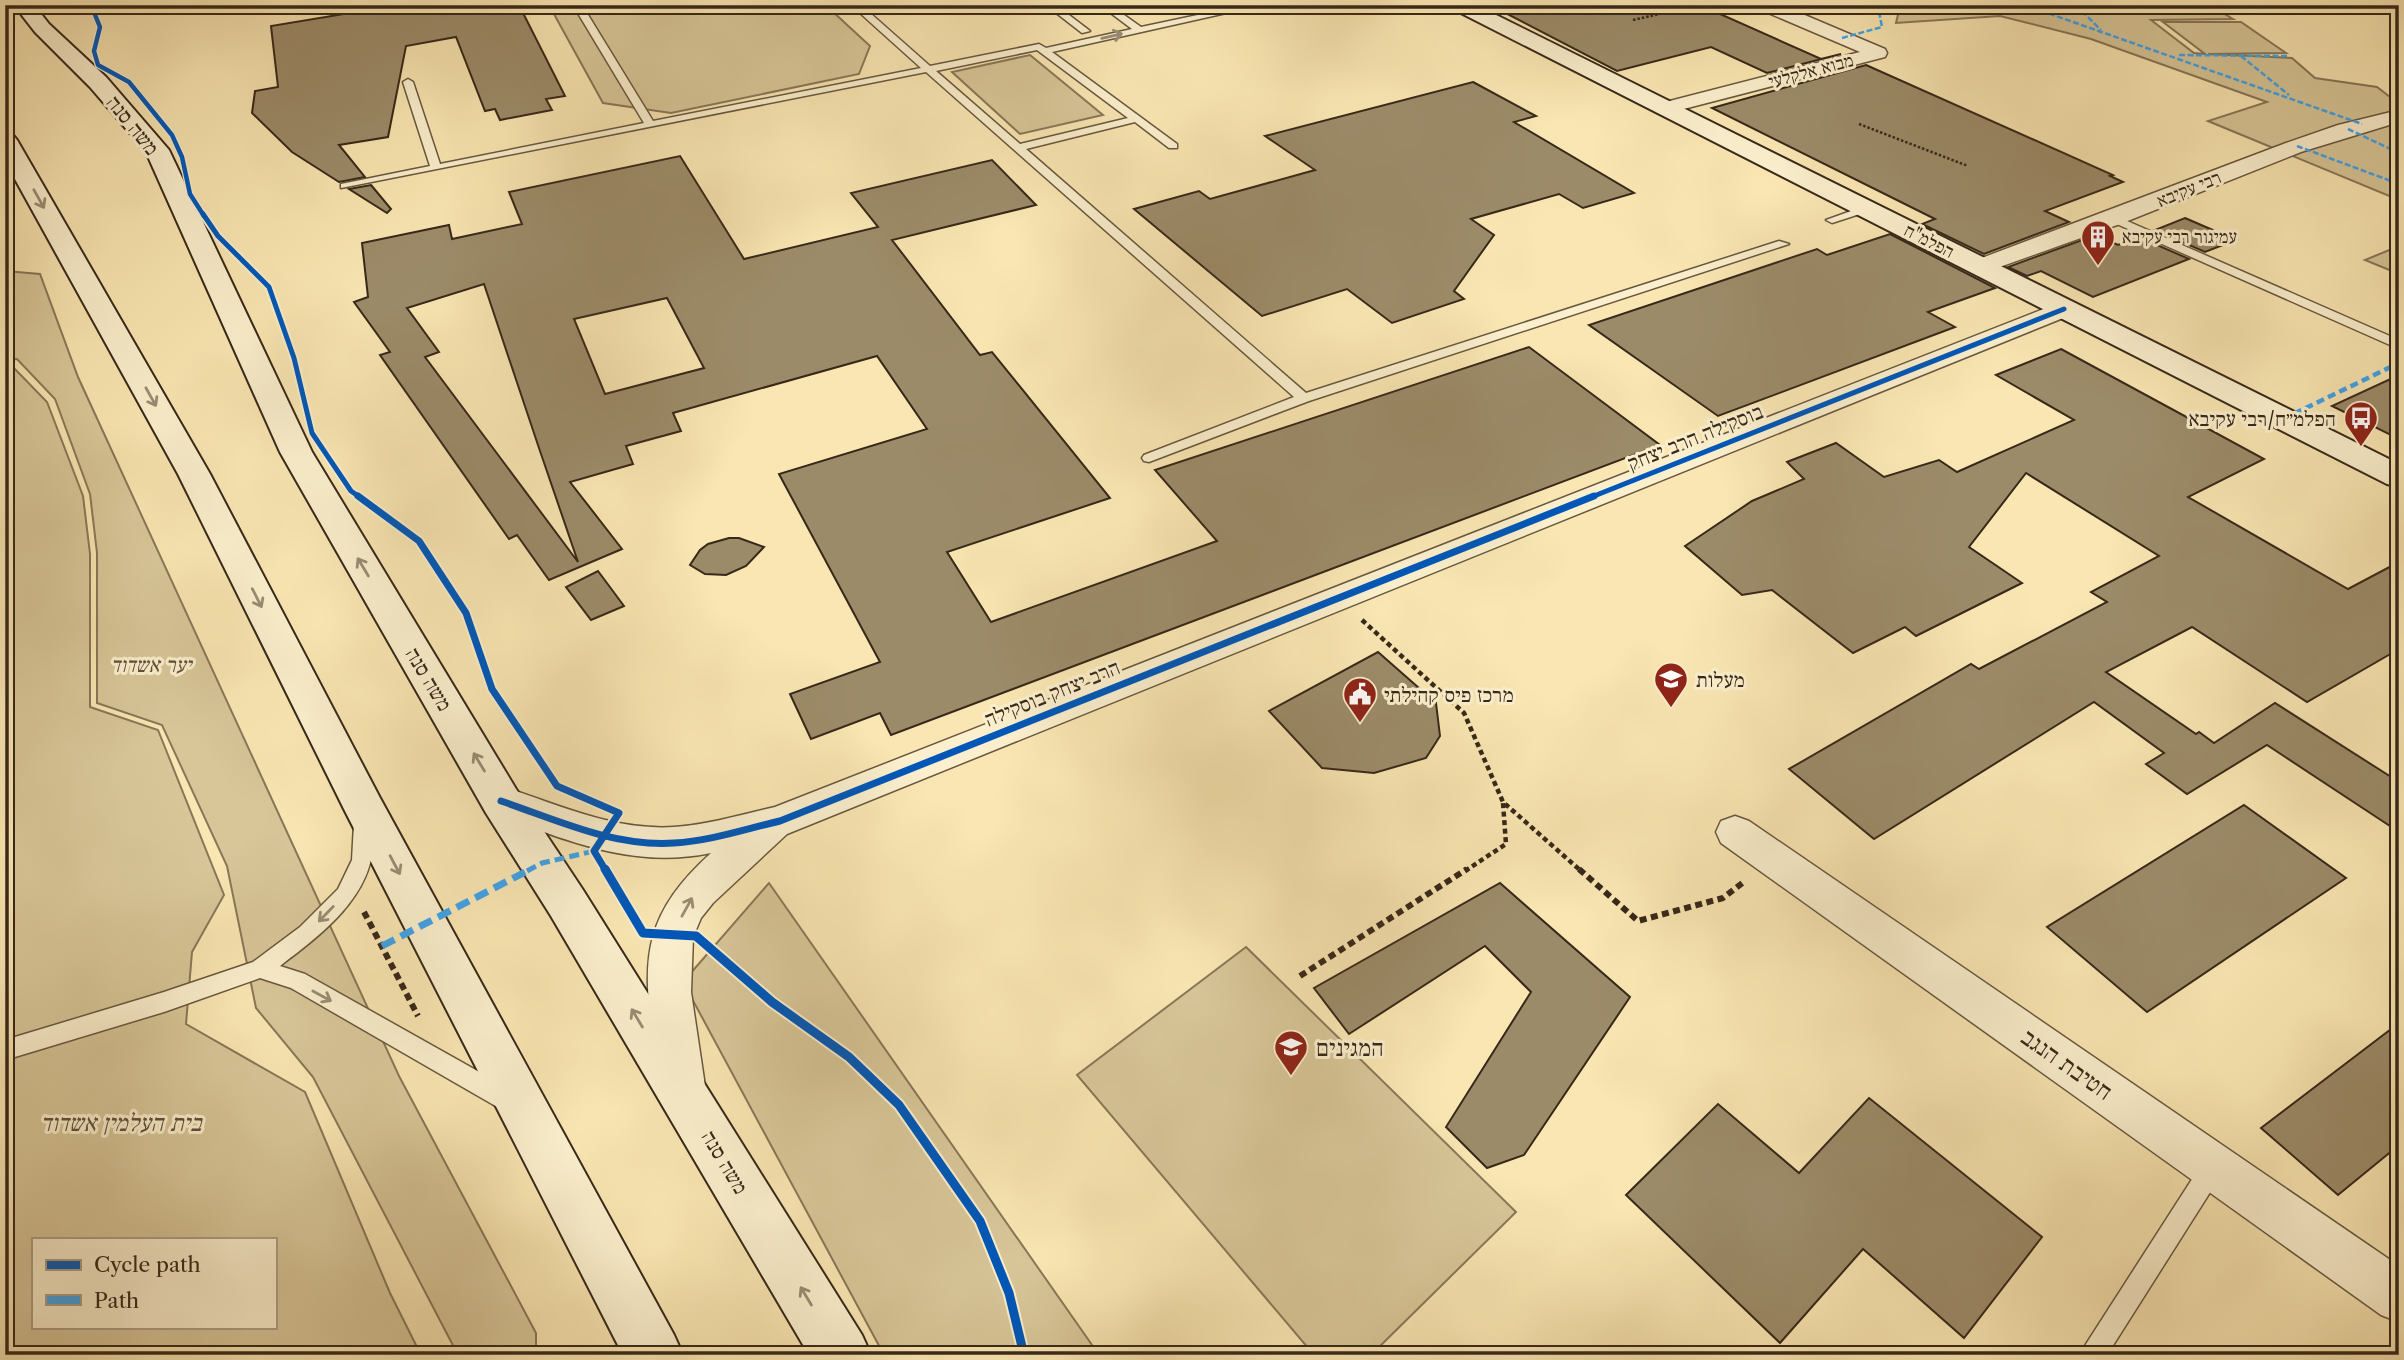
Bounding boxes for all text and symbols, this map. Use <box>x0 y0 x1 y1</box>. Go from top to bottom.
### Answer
one-way arrow <box>1100 29 1122 42</box>
street label: מבוא אלקלעי <box>1766 49 1856 93</box>
street label: משה סנה <box>101 90 165 160</box>
street label: רבי עקיבא <box>2154 166 2224 212</box>
one-way arrow <box>33 188 46 209</box>
building icon: עמיגור רבי עקיבא <box>2079 218 2117 267</box>
street label: הפלמ"ח <box>1900 219 1958 263</box>
place label: עמיגור רבי עקיבא <box>2122 226 2237 248</box>
one-way arrow <box>144 387 158 407</box>
street label: בוסקילה הרב יצחק <box>1623 398 1767 476</box>
bus stop icon: הפלמ״ח/רבי עקיבא <box>2342 399 2380 448</box>
place label: הפלמ״ח/רבי עקיבא <box>2188 406 2336 431</box>
one-way arrow <box>356 557 370 577</box>
one-way arrow <box>251 587 265 608</box>
street label: משה סנה <box>400 643 458 715</box>
park label: יער אשדוד <box>111 652 193 677</box>
street label: הרב יצחק בוסקילה <box>980 654 1124 732</box>
school or university icon: מעלות <box>1652 660 1690 709</box>
place label: מעלות <box>1696 667 1745 692</box>
public building icon: מרכז פיס קהילתי <box>1341 675 1379 724</box>
place label: מרכז פיס קהילתי <box>1384 682 1514 707</box>
one-way arrow <box>471 753 485 773</box>
one-way arrow <box>389 855 403 875</box>
one-way arrow <box>680 898 694 918</box>
one-way arrow <box>318 905 335 922</box>
one-way arrow <box>311 990 332 1003</box>
one-way arrow <box>630 1009 644 1029</box>
street label: חטיבת הנגב <box>2016 1022 2118 1106</box>
school or university icon: המגינים <box>1272 1028 1310 1077</box>
place label: המגינים <box>1316 1033 1384 1062</box>
park label: בית העלמין אשדוד <box>41 1108 203 1137</box>
street label: משה סנה <box>696 1126 754 1198</box>
legend <box>32 1238 276 1328</box>
text: Cycle path <box>94 1252 201 1277</box>
one-way arrow <box>799 1287 813 1307</box>
text: Path <box>94 1288 139 1313</box>

